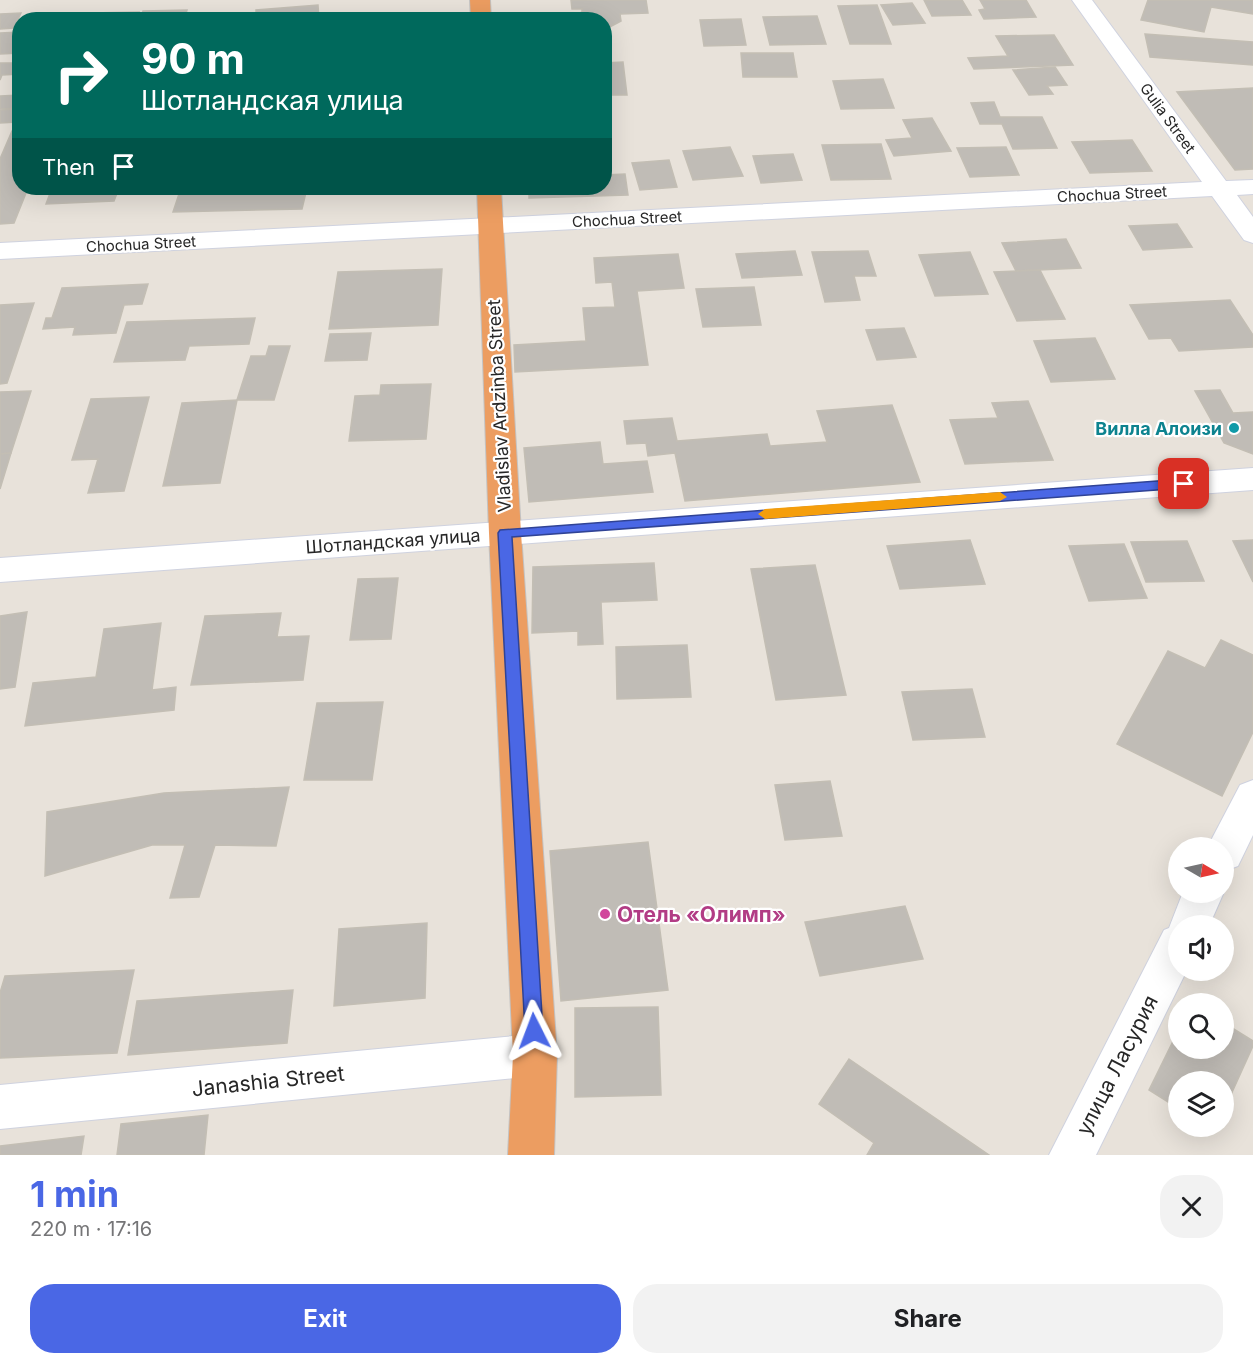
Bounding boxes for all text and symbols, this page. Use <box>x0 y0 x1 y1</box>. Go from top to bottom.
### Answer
text: 90 m <box>141 33 245 84</box>
icon: right <box>42 36 120 114</box>
street label: Gulia Street <box>1136 79 1200 157</box>
text: Шотландская улица <box>141 84 404 117</box>
icon: arrive <box>107 150 140 183</box>
text: Then <box>42 154 95 180</box>
street label: Chochua Street <box>1057 182 1168 206</box>
street label: Chochua Street <box>572 207 683 231</box>
street label: Chochua Street <box>86 232 197 256</box>
street label: Vladislav Ardzinba Street <box>483 299 515 513</box>
place label: Вилла Алоизи <box>1095 418 1222 439</box>
marker: Вилла Алоизи <box>1227 421 1241 435</box>
pin <box>1158 458 1209 509</box>
icon: arrive <box>1167 467 1200 500</box>
street label: Шотландская улица <box>305 524 481 558</box>
north arrow <box>1168 837 1234 903</box>
map controls <box>1168 837 1234 1137</box>
place label: Отель «Олимп» <box>617 902 786 927</box>
marker: Отель «Олимп» <box>598 907 612 921</box>
button: sound <box>1168 915 1234 981</box>
street label: улица Ласурия <box>1071 991 1163 1139</box>
button: search <box>1168 993 1234 1059</box>
position arrow <box>502 999 566 1063</box>
street label: Janashia Street <box>190 1061 346 1101</box>
button: layers <box>1168 1071 1234 1137</box>
text: 1 min <box>30 1172 119 1216</box>
button: close <box>1160 1175 1223 1238</box>
text: 220 m · 17:16 <box>30 1217 152 1241</box>
button: Exit <box>30 1284 621 1353</box>
button: Share <box>633 1284 1223 1353</box>

